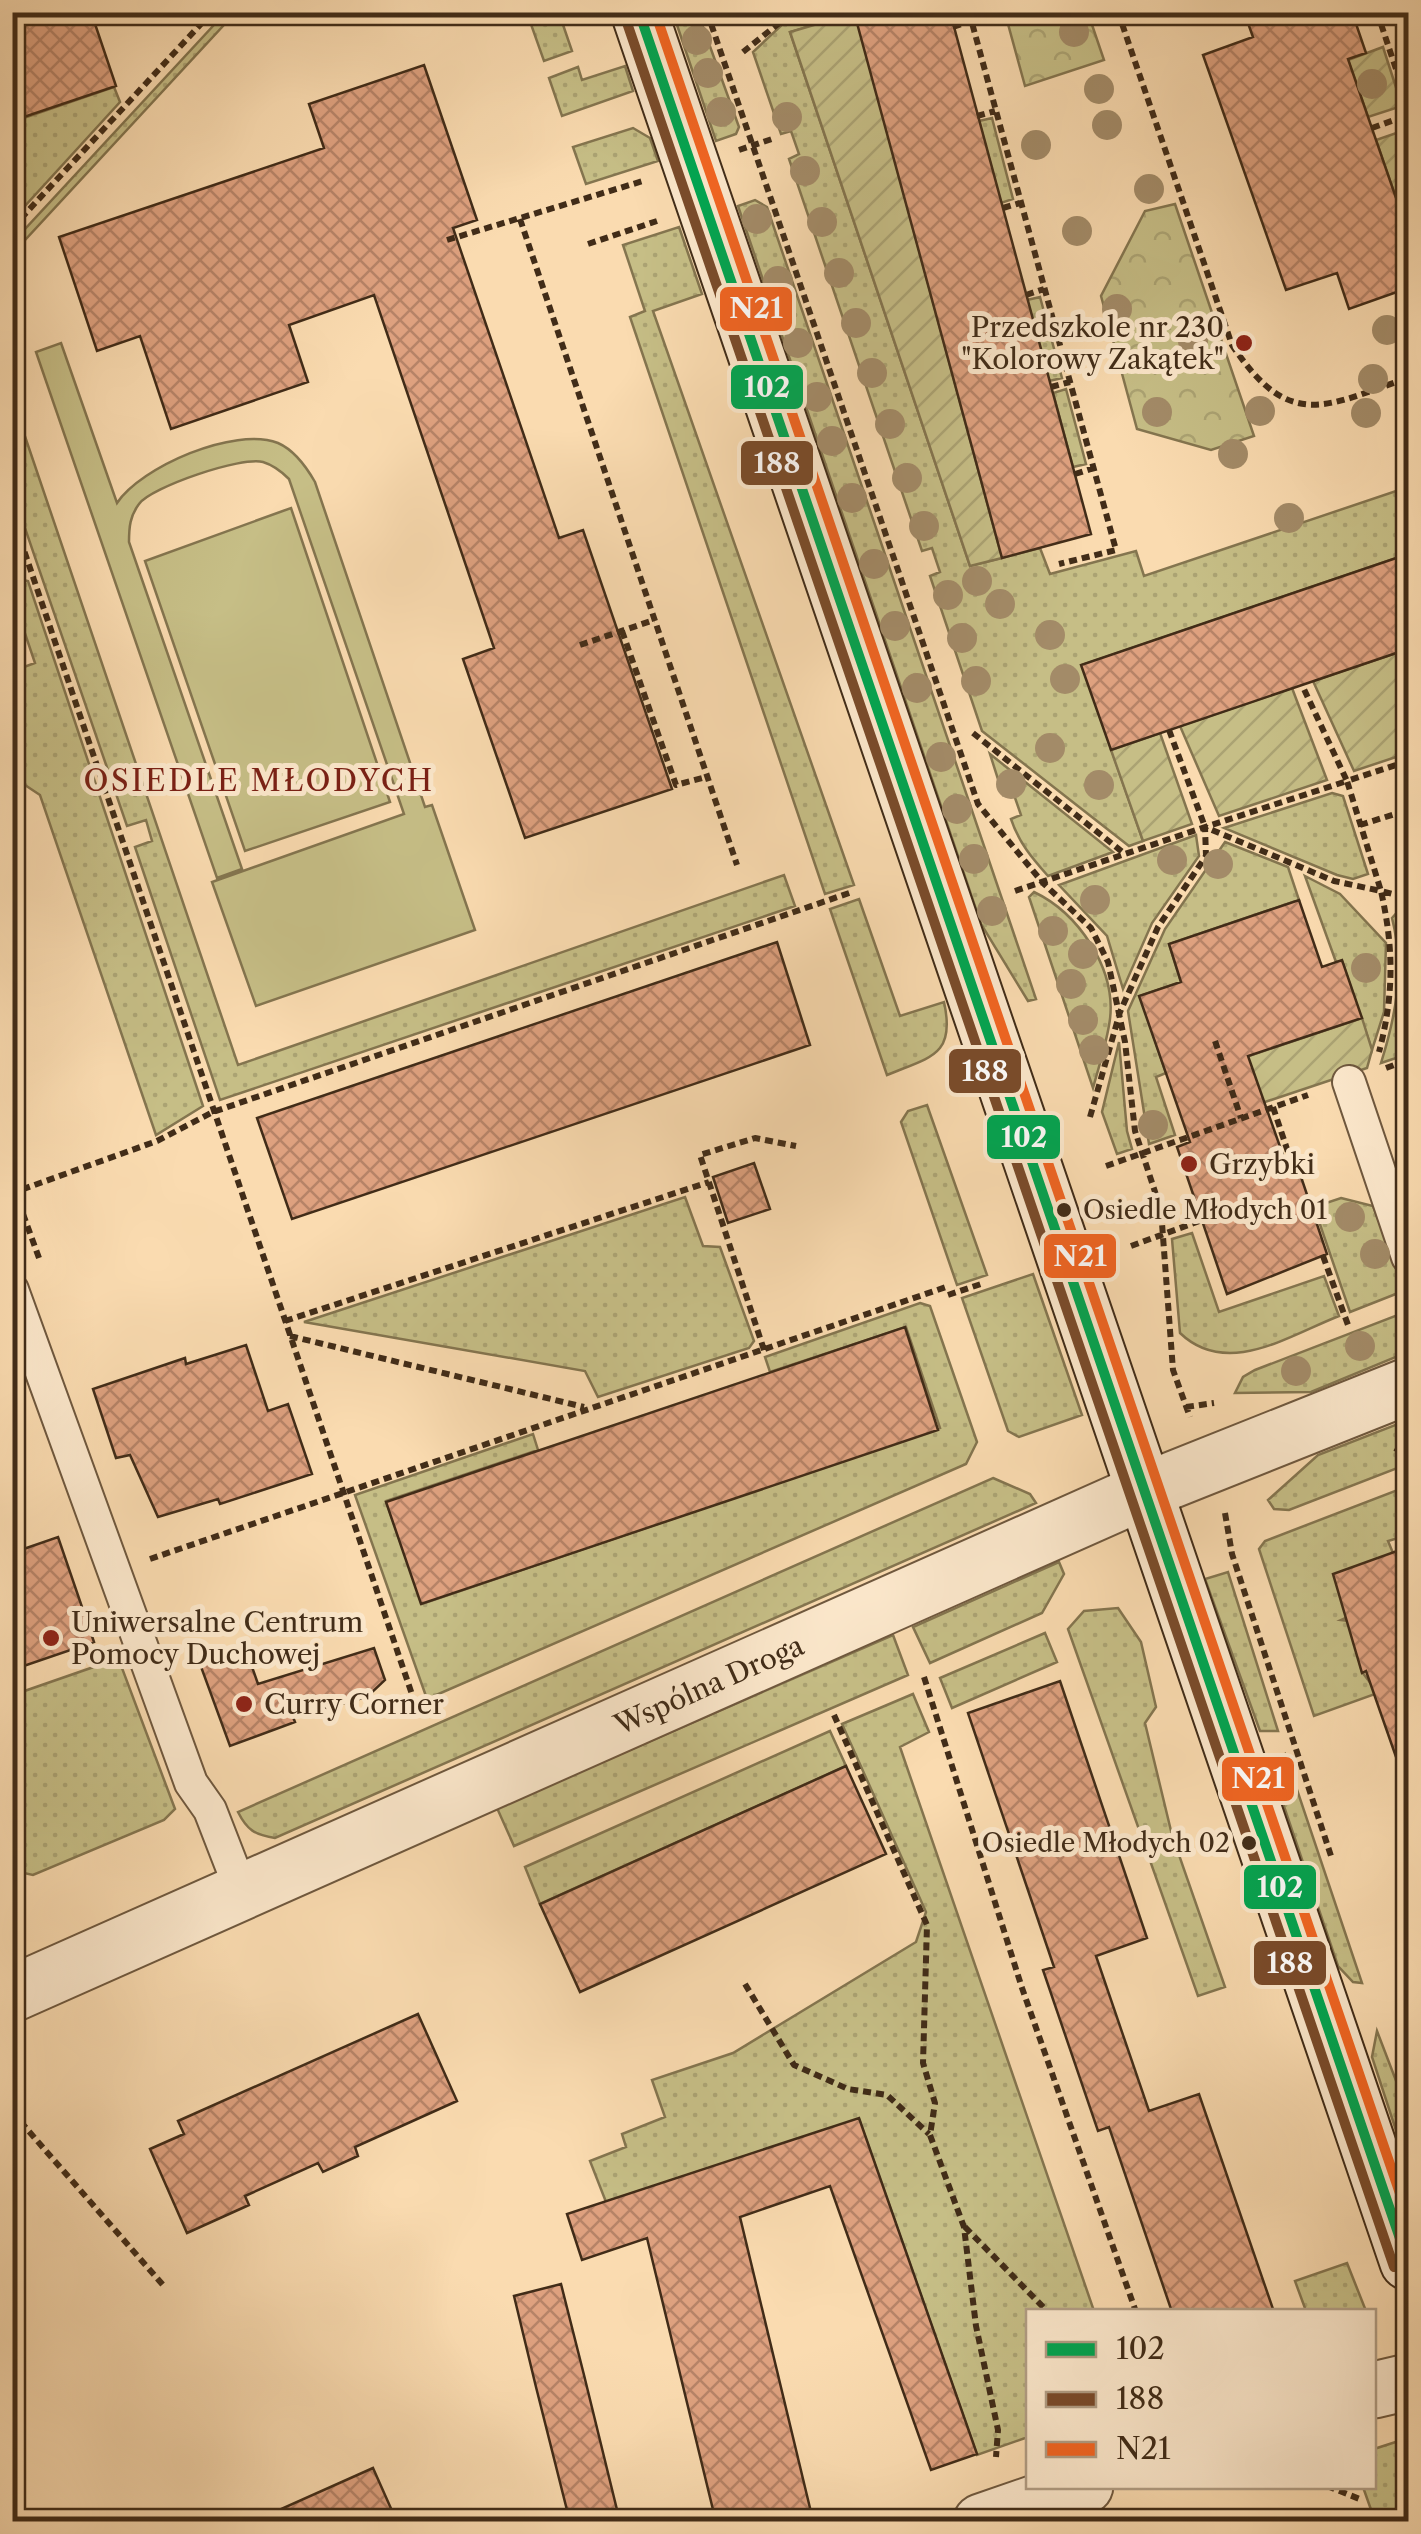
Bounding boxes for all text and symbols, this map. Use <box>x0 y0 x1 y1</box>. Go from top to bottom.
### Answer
line badge: N21 <box>718 285 794 333</box>
text: N21 <box>729 291 783 325</box>
place label: Przedszkole nr 230 "Kolorowy Zakątek" <box>961 310 1224 376</box>
marker: Przedszkole nr 230 "Kolorowy Zakątek" <box>1233 332 1255 354</box>
line badge: 102 <box>729 363 805 411</box>
text: 102 <box>744 370 790 404</box>
line badge: 188 <box>739 439 815 487</box>
text: 188 <box>753 446 801 480</box>
district label: OSIEDLE MŁODYCH <box>83 762 435 799</box>
line badge: 188 <box>947 1047 1023 1095</box>
text: 188 <box>961 1054 1009 1088</box>
line badge: 102 <box>985 1113 1062 1161</box>
text: 102 <box>1001 1120 1047 1154</box>
place label: Grzybki <box>1209 1147 1315 1181</box>
marker: Grzybki <box>1178 1153 1200 1175</box>
place label: Osiedle Młodych 01 <box>1083 1194 1327 1226</box>
marker: Osiedle Młodych 01 <box>1054 1200 1074 1220</box>
line badge: N21 <box>1042 1232 1118 1280</box>
text: N21 <box>1053 1239 1107 1273</box>
place label: Uniwersalne Centrum Pomocy Duchowej <box>71 1605 363 1671</box>
marker: Uniwersalne Centrum Pomocy Duchowej <box>40 1627 62 1649</box>
street label: Wspólna Droga <box>608 1628 809 1742</box>
place label: Curry Corner <box>264 1687 444 1721</box>
marker: Curry Corner <box>233 1693 255 1715</box>
line badge: N21 <box>1220 1755 1296 1803</box>
text: N21 <box>1231 1761 1285 1795</box>
place label: Osiedle Młodych 02 <box>982 1827 1230 1859</box>
marker: Osiedle Młodych 02 <box>1239 1833 1259 1853</box>
line badge: 102 <box>1242 1863 1318 1911</box>
text: 102 <box>1257 1870 1303 1904</box>
line badge: 188 <box>1252 1939 1328 1987</box>
text: 188 <box>1266 1946 1314 1980</box>
legend <box>1026 2309 1376 2489</box>
text: 102 <box>1116 2330 1165 2367</box>
text: 188 <box>1116 2380 1164 2417</box>
text: N21 <box>1116 2430 1171 2467</box>

